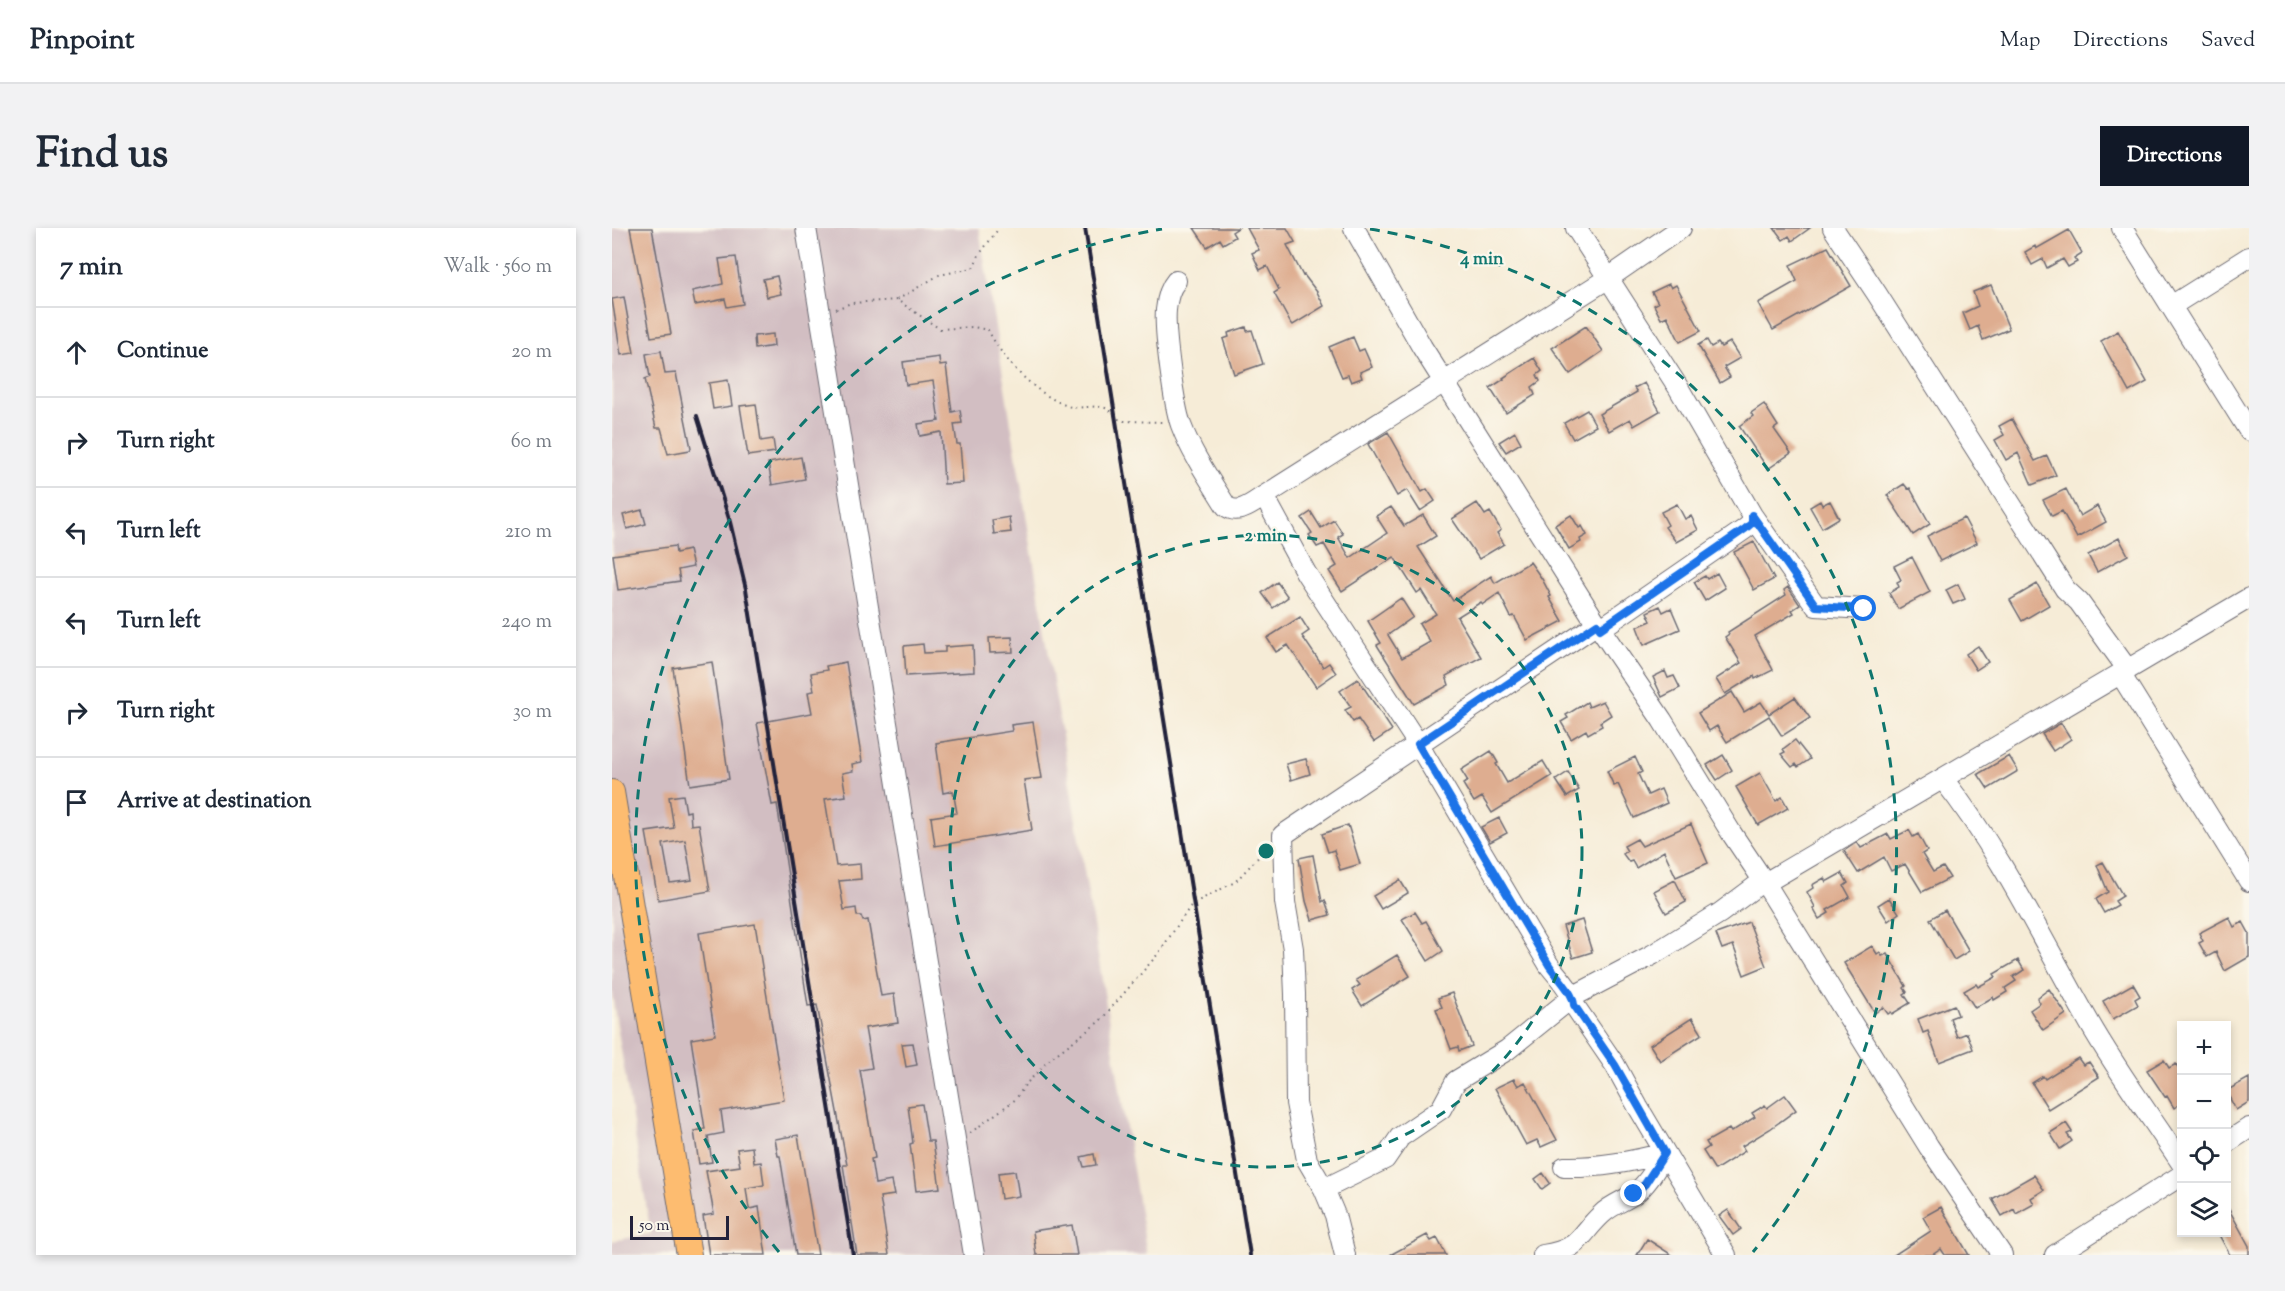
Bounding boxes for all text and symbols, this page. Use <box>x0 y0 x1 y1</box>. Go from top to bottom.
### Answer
text: Pinpoint <box>30 21 134 61</box>
text: Map <box>2000 26 2040 56</box>
text: Directions <box>2073 26 2168 56</box>
text: Saved <box>2201 26 2255 56</box>
text: Find us <box>36 126 168 186</box>
button: Directions <box>2100 126 2249 186</box>
text: 4 min <box>1459 247 1504 273</box>
text: 7 min <box>60 249 123 286</box>
text: Walk · 560 m <box>443 253 552 282</box>
icon: ahead <box>60 336 93 369</box>
text: Continue <box>117 336 208 368</box>
text: 20 m <box>511 338 552 367</box>
icon: right <box>60 426 93 459</box>
text: Turn right <box>117 426 214 458</box>
text: 60 m <box>511 428 552 457</box>
icon: left <box>60 516 93 549</box>
text: Turn left <box>117 516 200 548</box>
text: 210 m <box>505 518 552 547</box>
text: 2 min <box>1245 524 1288 550</box>
route start <box>1850 595 1876 621</box>
icon: left <box>60 606 93 639</box>
text: Turn left <box>117 606 200 638</box>
text: 240 m <box>501 608 552 637</box>
icon: right <box>60 696 93 729</box>
text: Turn right <box>117 696 214 728</box>
text: 30 m <box>513 698 552 727</box>
icon: arrive <box>60 786 93 819</box>
text: Arrive at destination <box>117 786 312 818</box>
centre of rings <box>1256 841 1276 861</box>
map controls <box>2177 1021 2231 1237</box>
button: + <box>2177 1021 2231 1075</box>
button: − <box>2177 1075 2231 1129</box>
button: locate <box>2177 1129 2231 1183</box>
route end <box>1620 1180 1646 1206</box>
button: layers <box>2177 1183 2231 1237</box>
scale bar <box>630 1213 729 1240</box>
text: 50 m <box>639 1215 670 1238</box>

